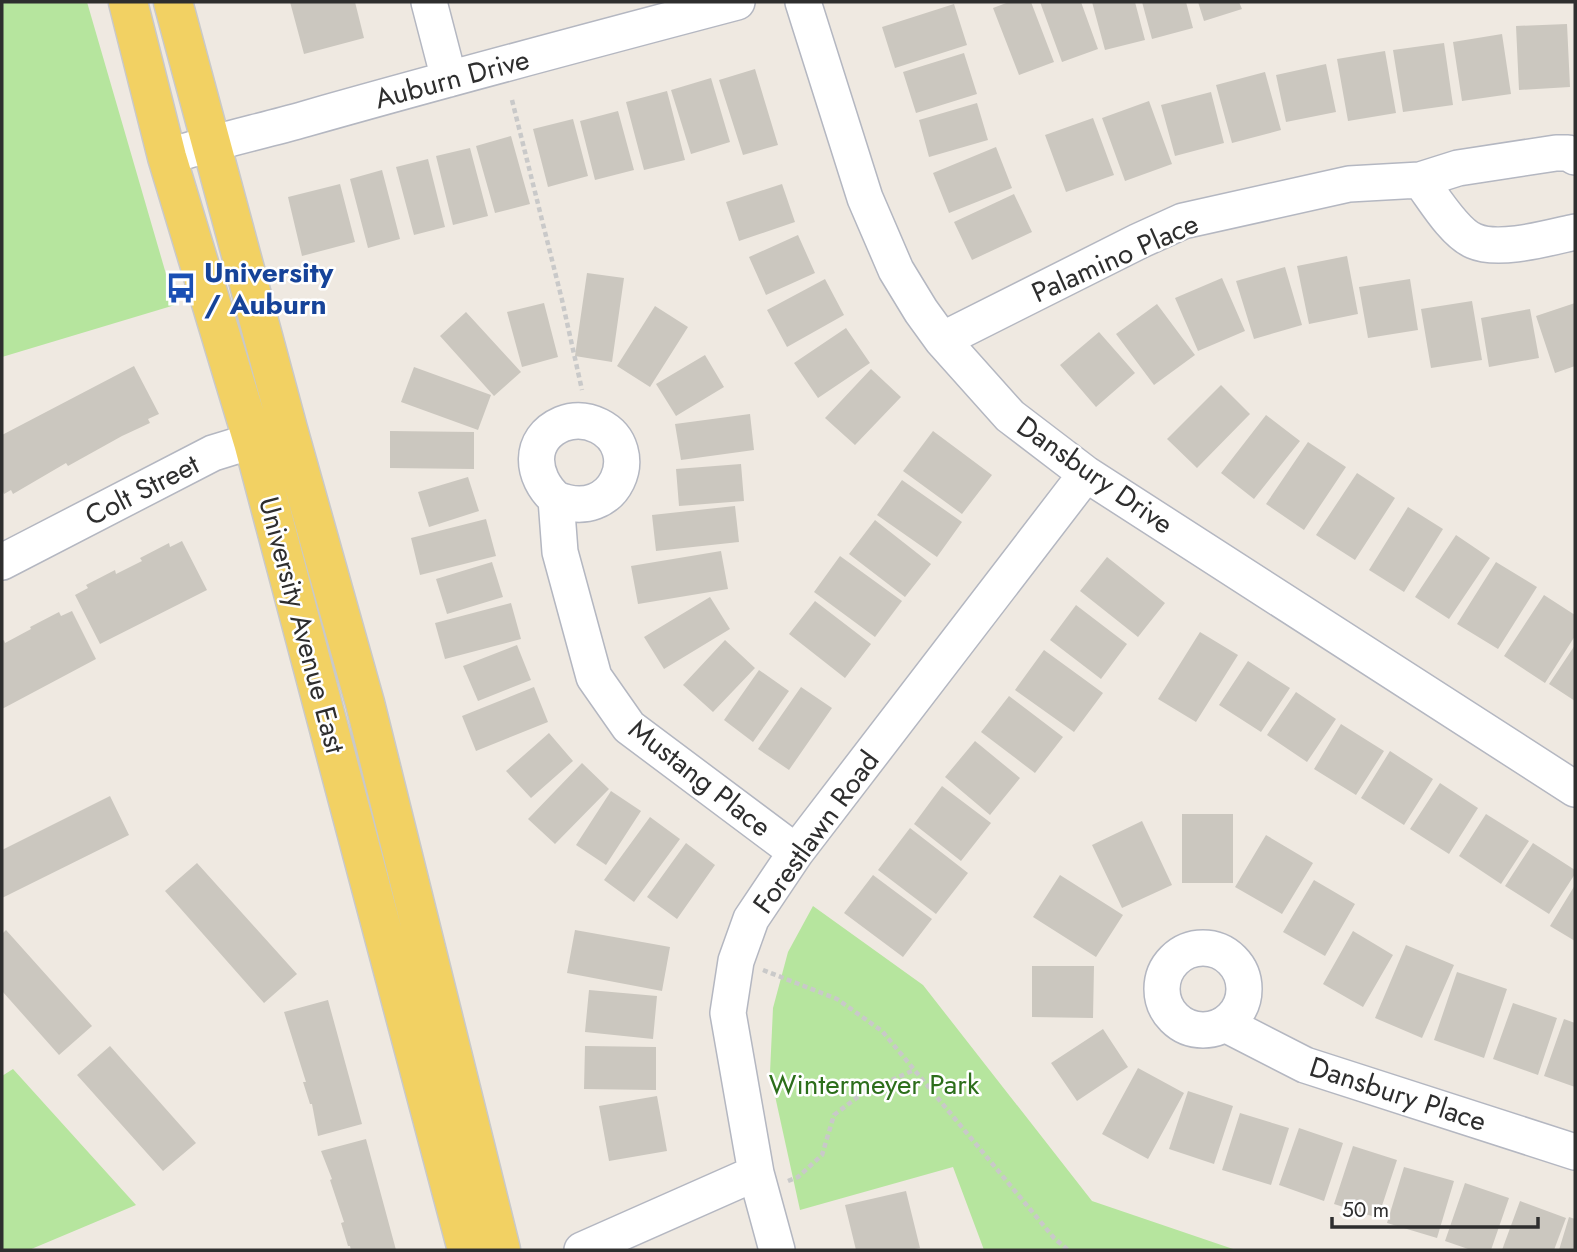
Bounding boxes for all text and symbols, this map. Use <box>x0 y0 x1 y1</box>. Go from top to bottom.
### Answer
street label: Auburn Drive <box>370 39 534 119</box>
street label: Palamino Place <box>1025 203 1205 313</box>
place label: University / Auburn <box>204 252 334 325</box>
bus stop icon: University / Auburn <box>164 271 198 305</box>
street label: Dansbury Drive <box>1008 406 1182 544</box>
street label: Colt Street <box>78 444 206 536</box>
street label: University Avenue East <box>248 492 356 758</box>
street label: Mustang Place <box>620 709 780 847</box>
street label: Forestlawn Road <box>743 742 889 922</box>
street label: Dansbury Place <box>1304 1046 1492 1142</box>
park label: Wintermeyer Park <box>769 1064 980 1105</box>
scale bar <box>1332 1186 1538 1230</box>
text: 50 m <box>1342 1195 1389 1225</box>

